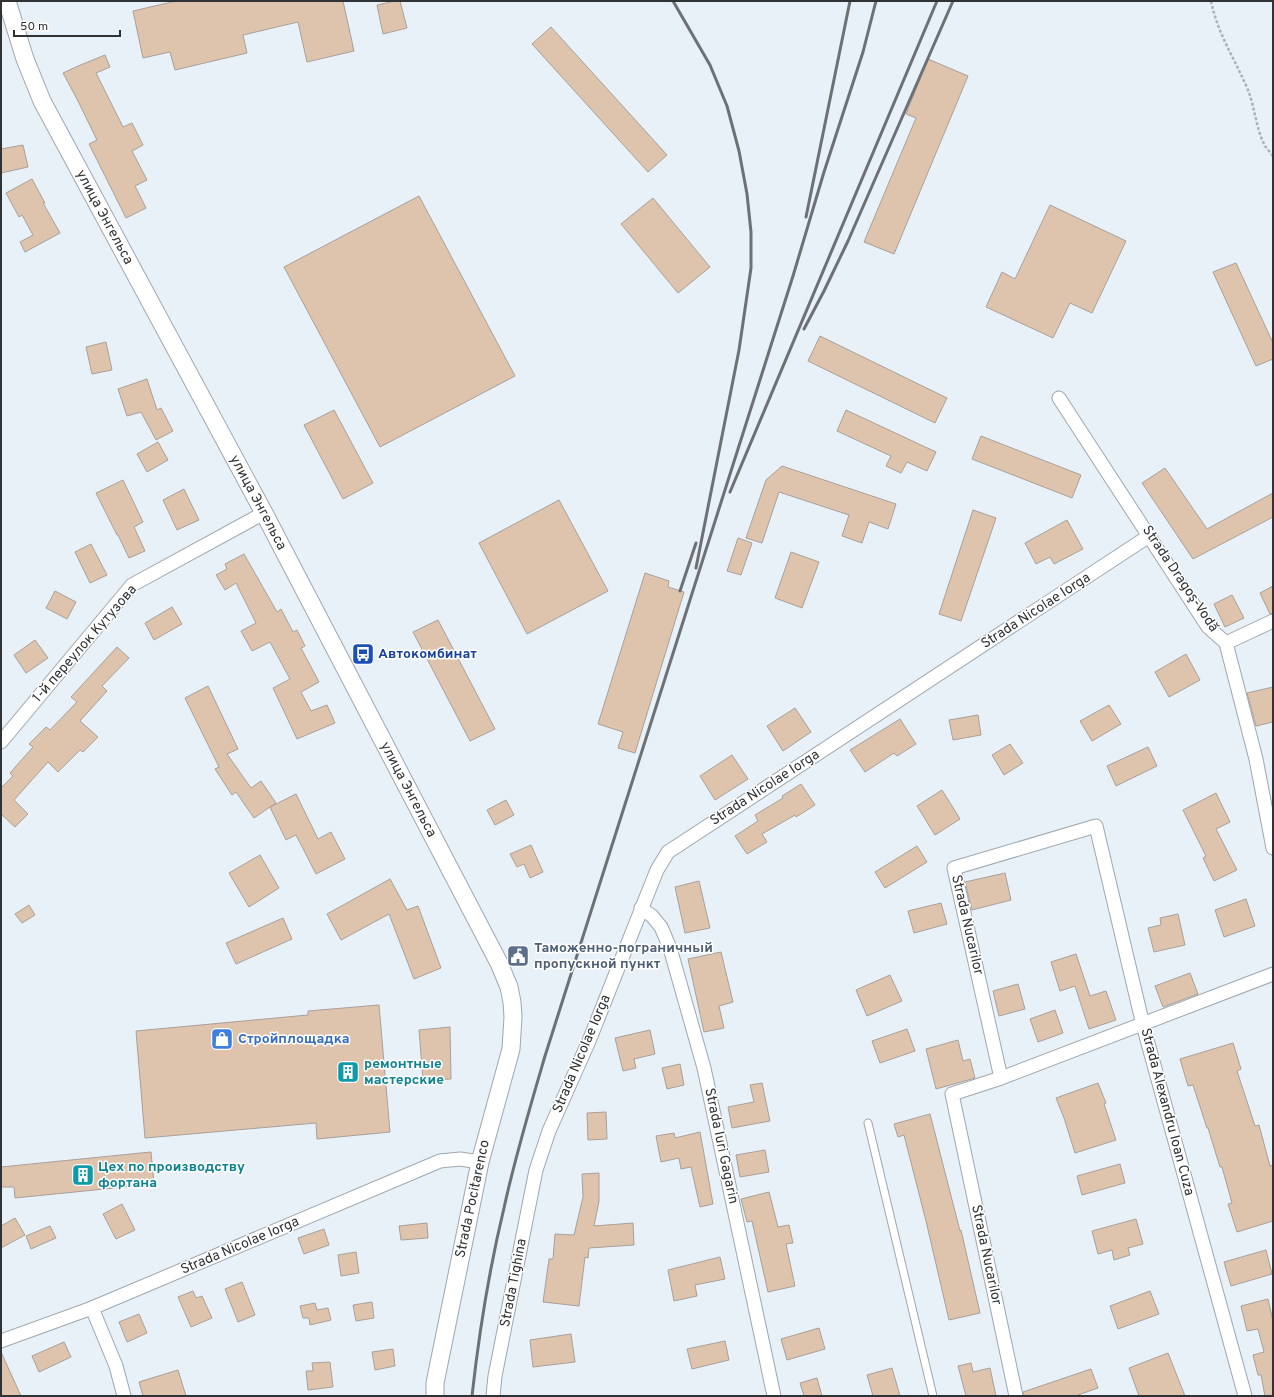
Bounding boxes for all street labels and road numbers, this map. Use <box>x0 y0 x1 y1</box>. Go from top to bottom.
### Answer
street label: улица Энгельса <box>72 167 137 267</box>
street label: улица Энгельса <box>226 452 290 553</box>
street label: Strada Dragoş-Vodă <box>1138 523 1222 635</box>
street label: Strada Nicolae Iorga <box>978 569 1094 653</box>
street label: 1-й переулок Кутузова <box>29 582 141 706</box>
street label: улица Энгельса <box>377 739 440 840</box>
street label: Strada Nicolae Iorga <box>707 746 823 830</box>
street label: Strada Nucarilor <box>947 873 987 977</box>
street label: Strada Nicolae Iorga <box>549 992 615 1116</box>
street label: Strada Alexandru Ioan Cuza <box>1136 1026 1198 1198</box>
street label: Strada Iuri Gagarin <box>700 1087 742 1205</box>
street label: Strada Pocitarenco <box>452 1138 494 1260</box>
street label: Strada Nucarilor <box>967 1203 1005 1307</box>
street label: Strada Nicolae Iorga <box>178 1213 302 1279</box>
street label: Strada Tighina <box>497 1237 531 1329</box>

